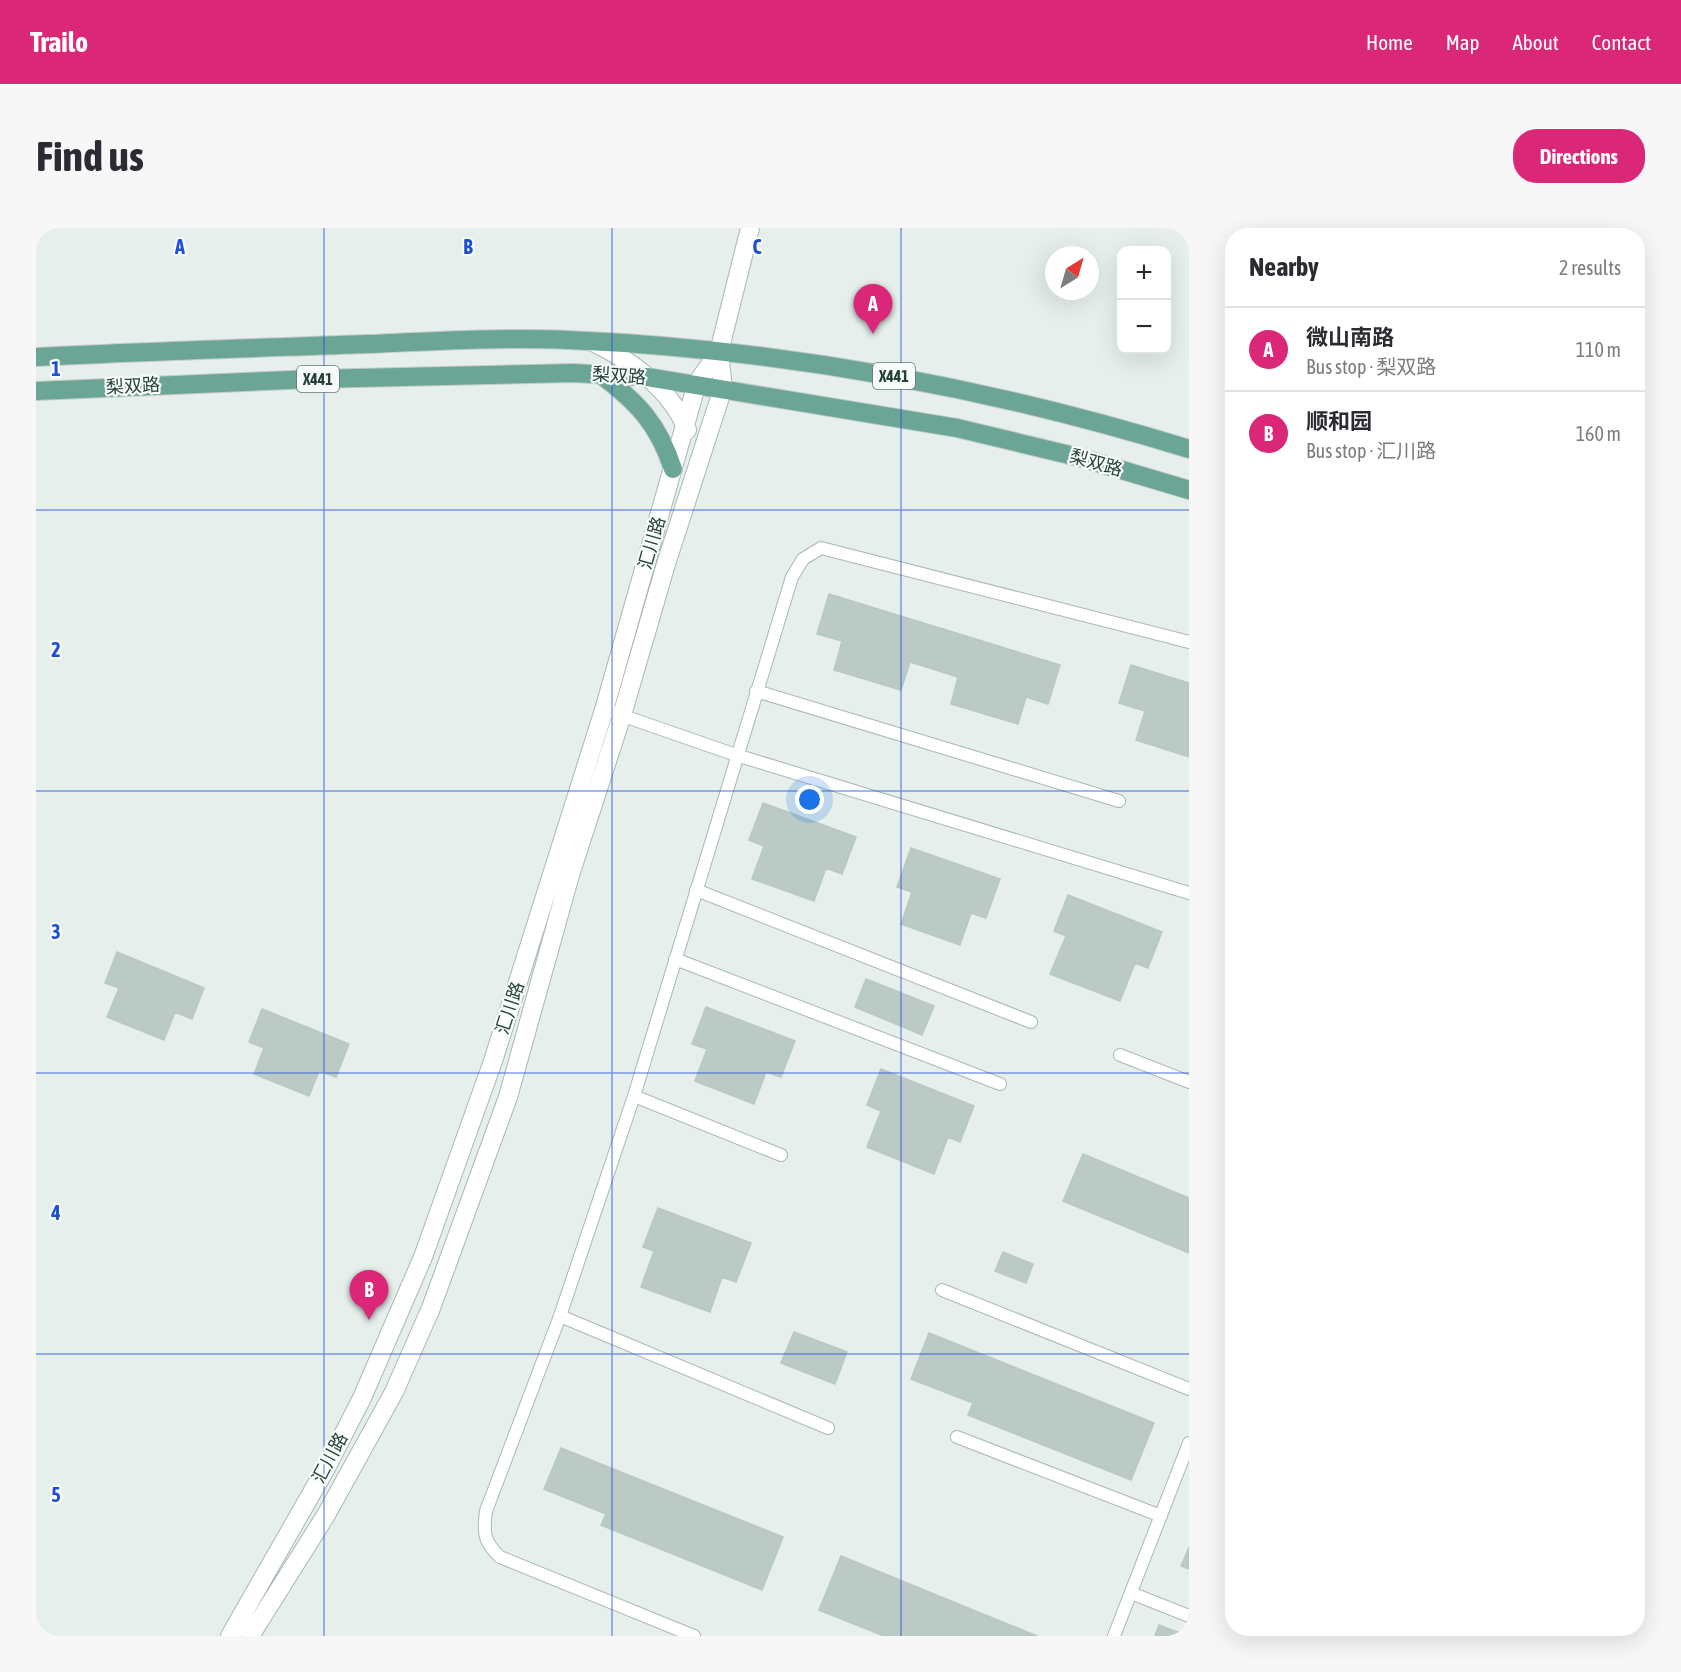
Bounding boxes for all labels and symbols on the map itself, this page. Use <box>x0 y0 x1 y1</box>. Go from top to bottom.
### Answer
text: A <box>174 235 185 258</box>
text: B <box>463 235 473 258</box>
text: C <box>753 235 762 258</box>
north arrow <box>1045 246 1099 300</box>
pin: A <box>854 285 892 334</box>
text: 1 <box>51 357 61 380</box>
street label: 梨双路 <box>591 363 647 388</box>
road number: X441 <box>873 363 915 389</box>
road number: X441 <box>297 366 339 392</box>
street label: 梨双路 <box>105 374 160 397</box>
street label: 梨双路 <box>1067 445 1125 480</box>
street label: 汇川路 <box>634 514 669 572</box>
text: 2 <box>51 638 61 661</box>
your location <box>795 785 824 814</box>
text: 3 <box>51 920 61 943</box>
street label: 汇川路 <box>491 979 528 1037</box>
text: 4 <box>50 1201 61 1224</box>
pin: B <box>350 1270 388 1320</box>
street label: 汇川路 <box>308 1429 352 1487</box>
text: 5 <box>51 1483 61 1506</box>

